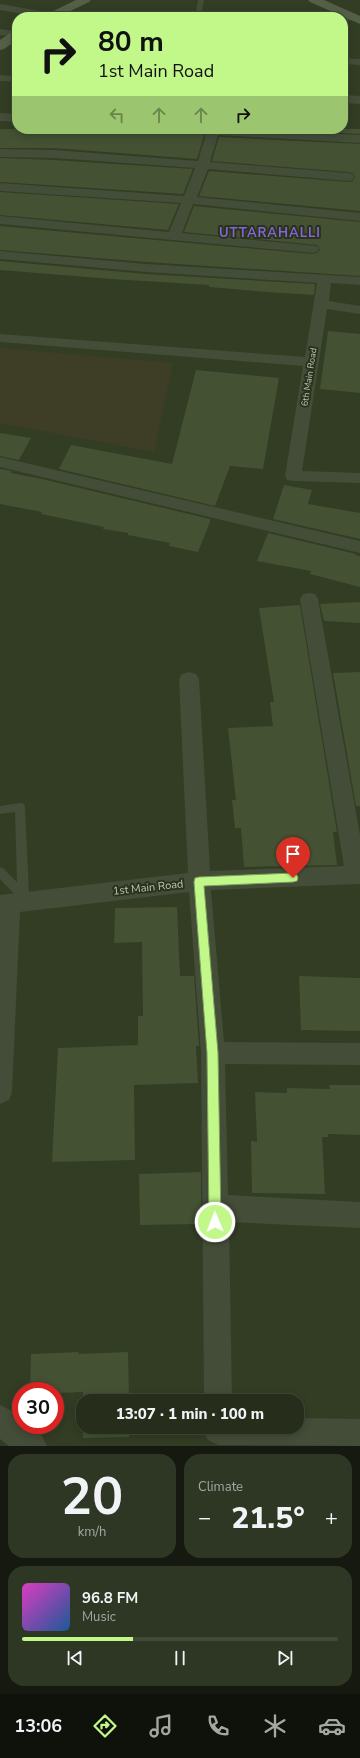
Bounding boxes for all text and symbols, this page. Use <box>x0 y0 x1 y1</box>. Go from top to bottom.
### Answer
text: 80 m <box>98 23 164 61</box>
icon: right <box>32 28 84 80</box>
text: 1st Main Road <box>98 59 214 83</box>
icon: left <box>106 104 128 126</box>
icon: ahead <box>148 104 170 126</box>
icon: ahead <box>190 104 212 126</box>
icon: right <box>232 104 254 126</box>
district label: UTTARAHALLI <box>219 224 321 242</box>
street label: 6th Main Road <box>298 347 320 407</box>
pin <box>276 837 310 878</box>
icon: arrive <box>282 843 304 865</box>
street label: 1st Main Road <box>112 876 184 899</box>
position arrow <box>194 1201 236 1243</box>
speed limit sign: 30 <box>12 1382 64 1434</box>
text: 13:07 · 1 min · 100 m <box>116 1404 264 1424</box>
text: 20 <box>61 1461 123 1532</box>
text: Climate <box>198 1478 243 1496</box>
text: 21.5° <box>231 1498 305 1539</box>
text: − <box>198 1503 211 1533</box>
text: + <box>325 1503 338 1533</box>
text: km/h <box>78 1523 106 1541</box>
text: 96.8 FM <box>82 1588 138 1608</box>
text: Music <box>82 1608 116 1626</box>
icon: previous <box>64 1647 86 1669</box>
icon: pause <box>169 1647 191 1669</box>
icon: next <box>274 1647 296 1669</box>
icon: directions <box>91 1712 119 1740</box>
icon: music <box>147 1712 175 1740</box>
icon: phone <box>204 1712 232 1740</box>
icon: climate <box>261 1712 289 1740</box>
icon: car <box>318 1712 346 1740</box>
text: 13:06 <box>14 1714 62 1738</box>

